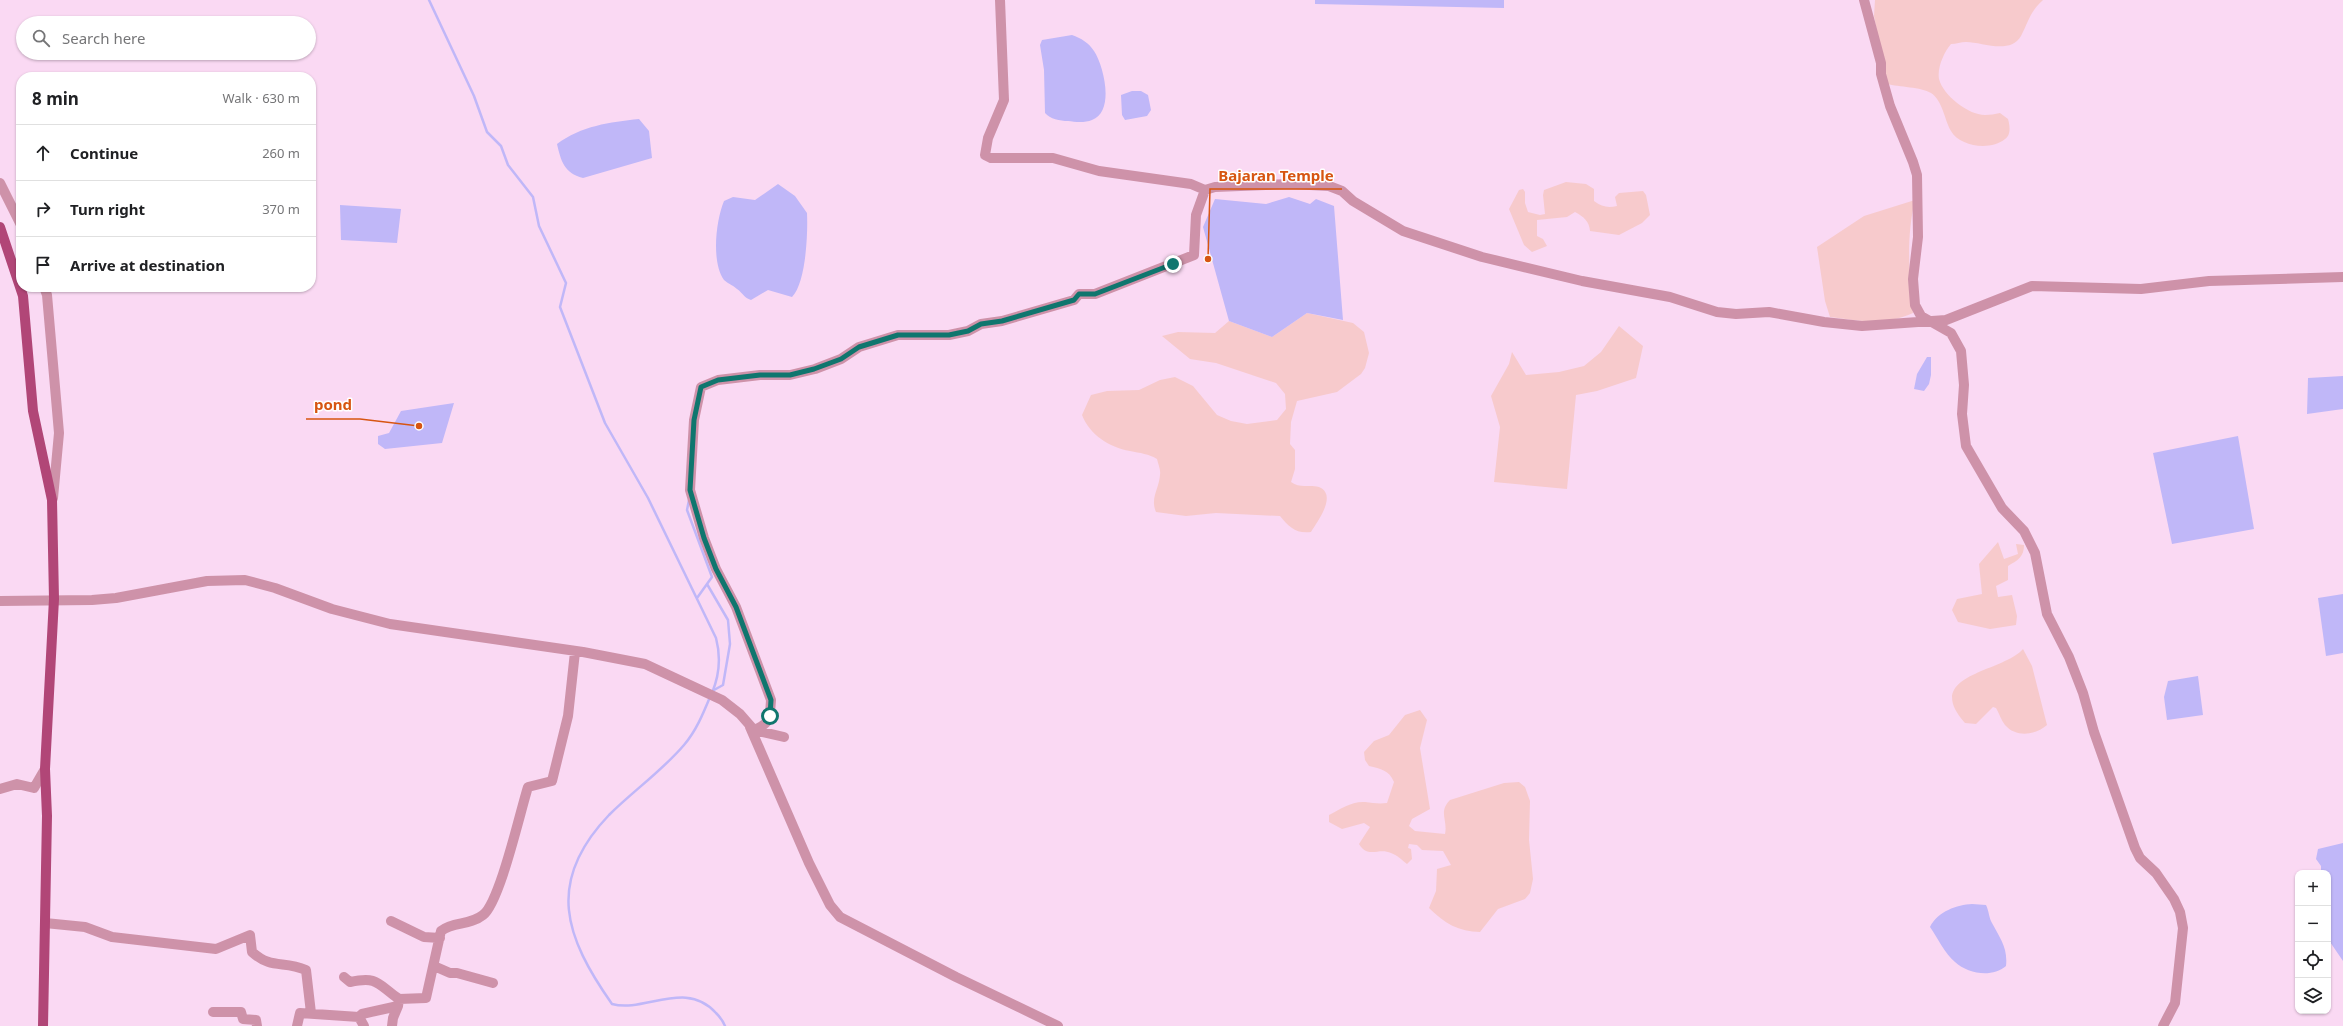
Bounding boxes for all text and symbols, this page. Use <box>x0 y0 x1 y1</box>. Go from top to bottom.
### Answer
search box <box>16 16 316 60</box>
icon: search <box>30 27 52 49</box>
text: Search here <box>62 28 145 48</box>
text: 8 min <box>32 87 79 110</box>
text: Walk · 630 m <box>222 89 300 107</box>
icon: ahead <box>32 142 54 164</box>
text: Continue <box>70 143 138 163</box>
text: 260 m <box>262 144 300 162</box>
callout: Bajaran Temple <box>1210 162 1342 189</box>
text: Bajaran Temple <box>1218 165 1334 185</box>
icon: right <box>32 198 54 220</box>
text: Turn right <box>70 199 145 219</box>
text: 370 m <box>262 200 300 218</box>
icon: arrive <box>32 254 54 276</box>
text: Arrive at destination <box>70 255 225 275</box>
route end <box>1164 255 1182 273</box>
callout: pond <box>306 392 360 419</box>
text: pond <box>314 394 352 414</box>
route start <box>761 707 779 725</box>
map controls <box>2295 870 2331 1014</box>
button: + <box>2295 870 2331 906</box>
button: − <box>2295 906 2331 942</box>
button: locate <box>2295 942 2331 978</box>
button: layers <box>2295 978 2331 1014</box>

